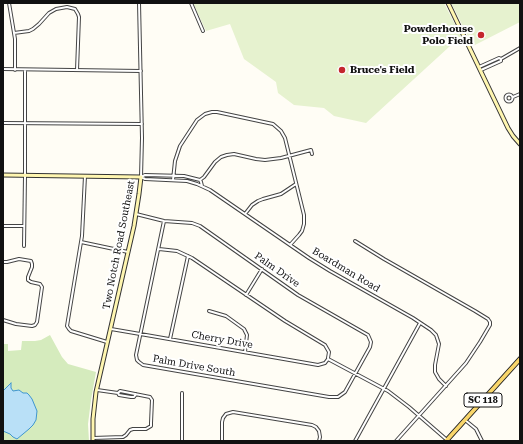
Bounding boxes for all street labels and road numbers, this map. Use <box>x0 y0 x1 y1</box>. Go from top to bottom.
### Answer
street label: Two Notch Road Southeast <box>101 180 137 310</box>
street label: Boardman Road <box>310 245 382 295</box>
street label: Palm Drive <box>252 250 302 290</box>
street label: Cherry Drive <box>190 329 254 351</box>
street label: Palm Drive South <box>152 353 236 379</box>
road number: SC 118 <box>464 393 502 407</box>

